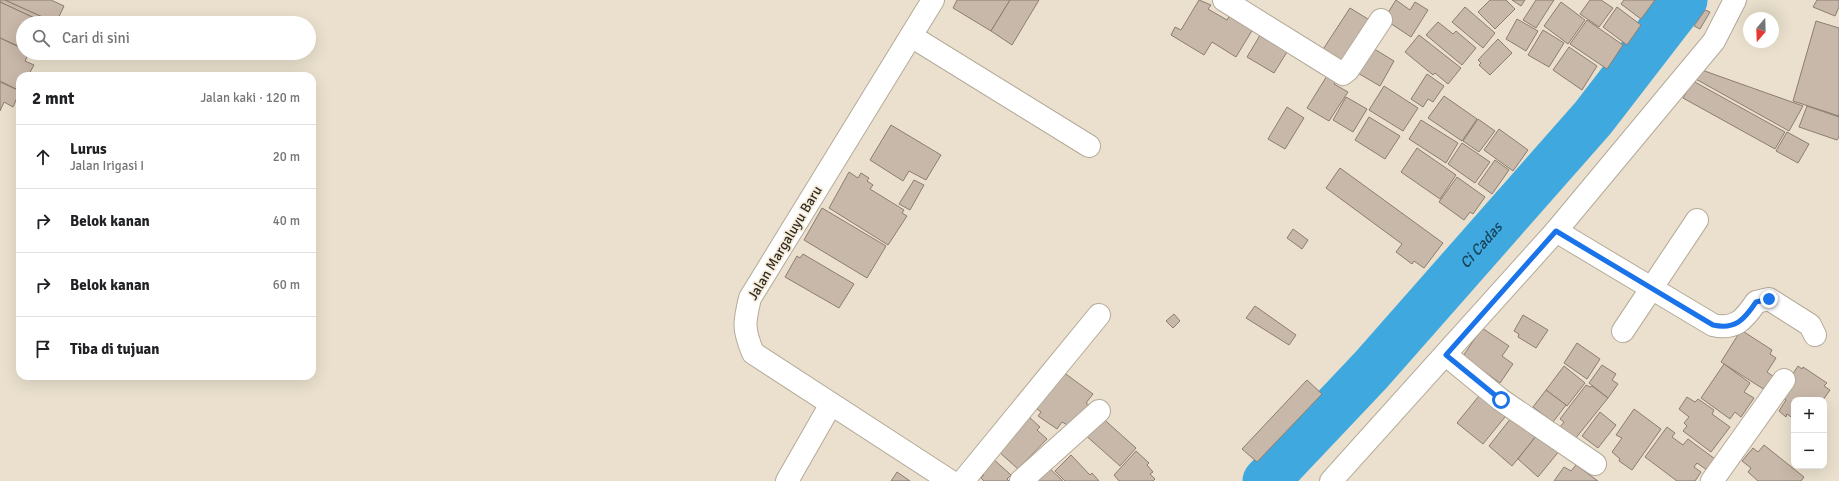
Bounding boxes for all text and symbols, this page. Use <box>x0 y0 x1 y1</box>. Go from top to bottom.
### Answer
north arrow <box>1743 12 1779 48</box>
search box <box>16 16 316 60</box>
icon: search <box>30 27 52 49</box>
text: Cari di sini <box>62 29 130 47</box>
text: 2 mnt <box>32 88 74 109</box>
text: Jalan kaki · 120 m <box>201 90 300 106</box>
text: Lurus <box>70 140 107 158</box>
icon: ahead <box>32 146 54 168</box>
text: 20 m <box>273 149 300 165</box>
text: Jalan Irigasi I <box>70 158 144 174</box>
street label: Jalan Margaluyu Baru <box>744 183 826 303</box>
icon: right <box>32 210 54 232</box>
text: Belok kanan <box>70 212 150 230</box>
text: 40 m <box>273 213 300 229</box>
water label: Ci Cadas <box>1456 218 1507 272</box>
icon: right <box>32 274 54 296</box>
text: Belok kanan <box>70 276 150 294</box>
text: 60 m <box>273 277 300 293</box>
route end <box>1760 290 1778 308</box>
icon: arrive <box>32 338 54 360</box>
text: Tiba di tujuan <box>70 340 160 358</box>
route start <box>1492 391 1510 409</box>
map controls <box>1791 397 1827 469</box>
button: + <box>1791 397 1827 433</box>
button: − <box>1791 433 1827 469</box>

